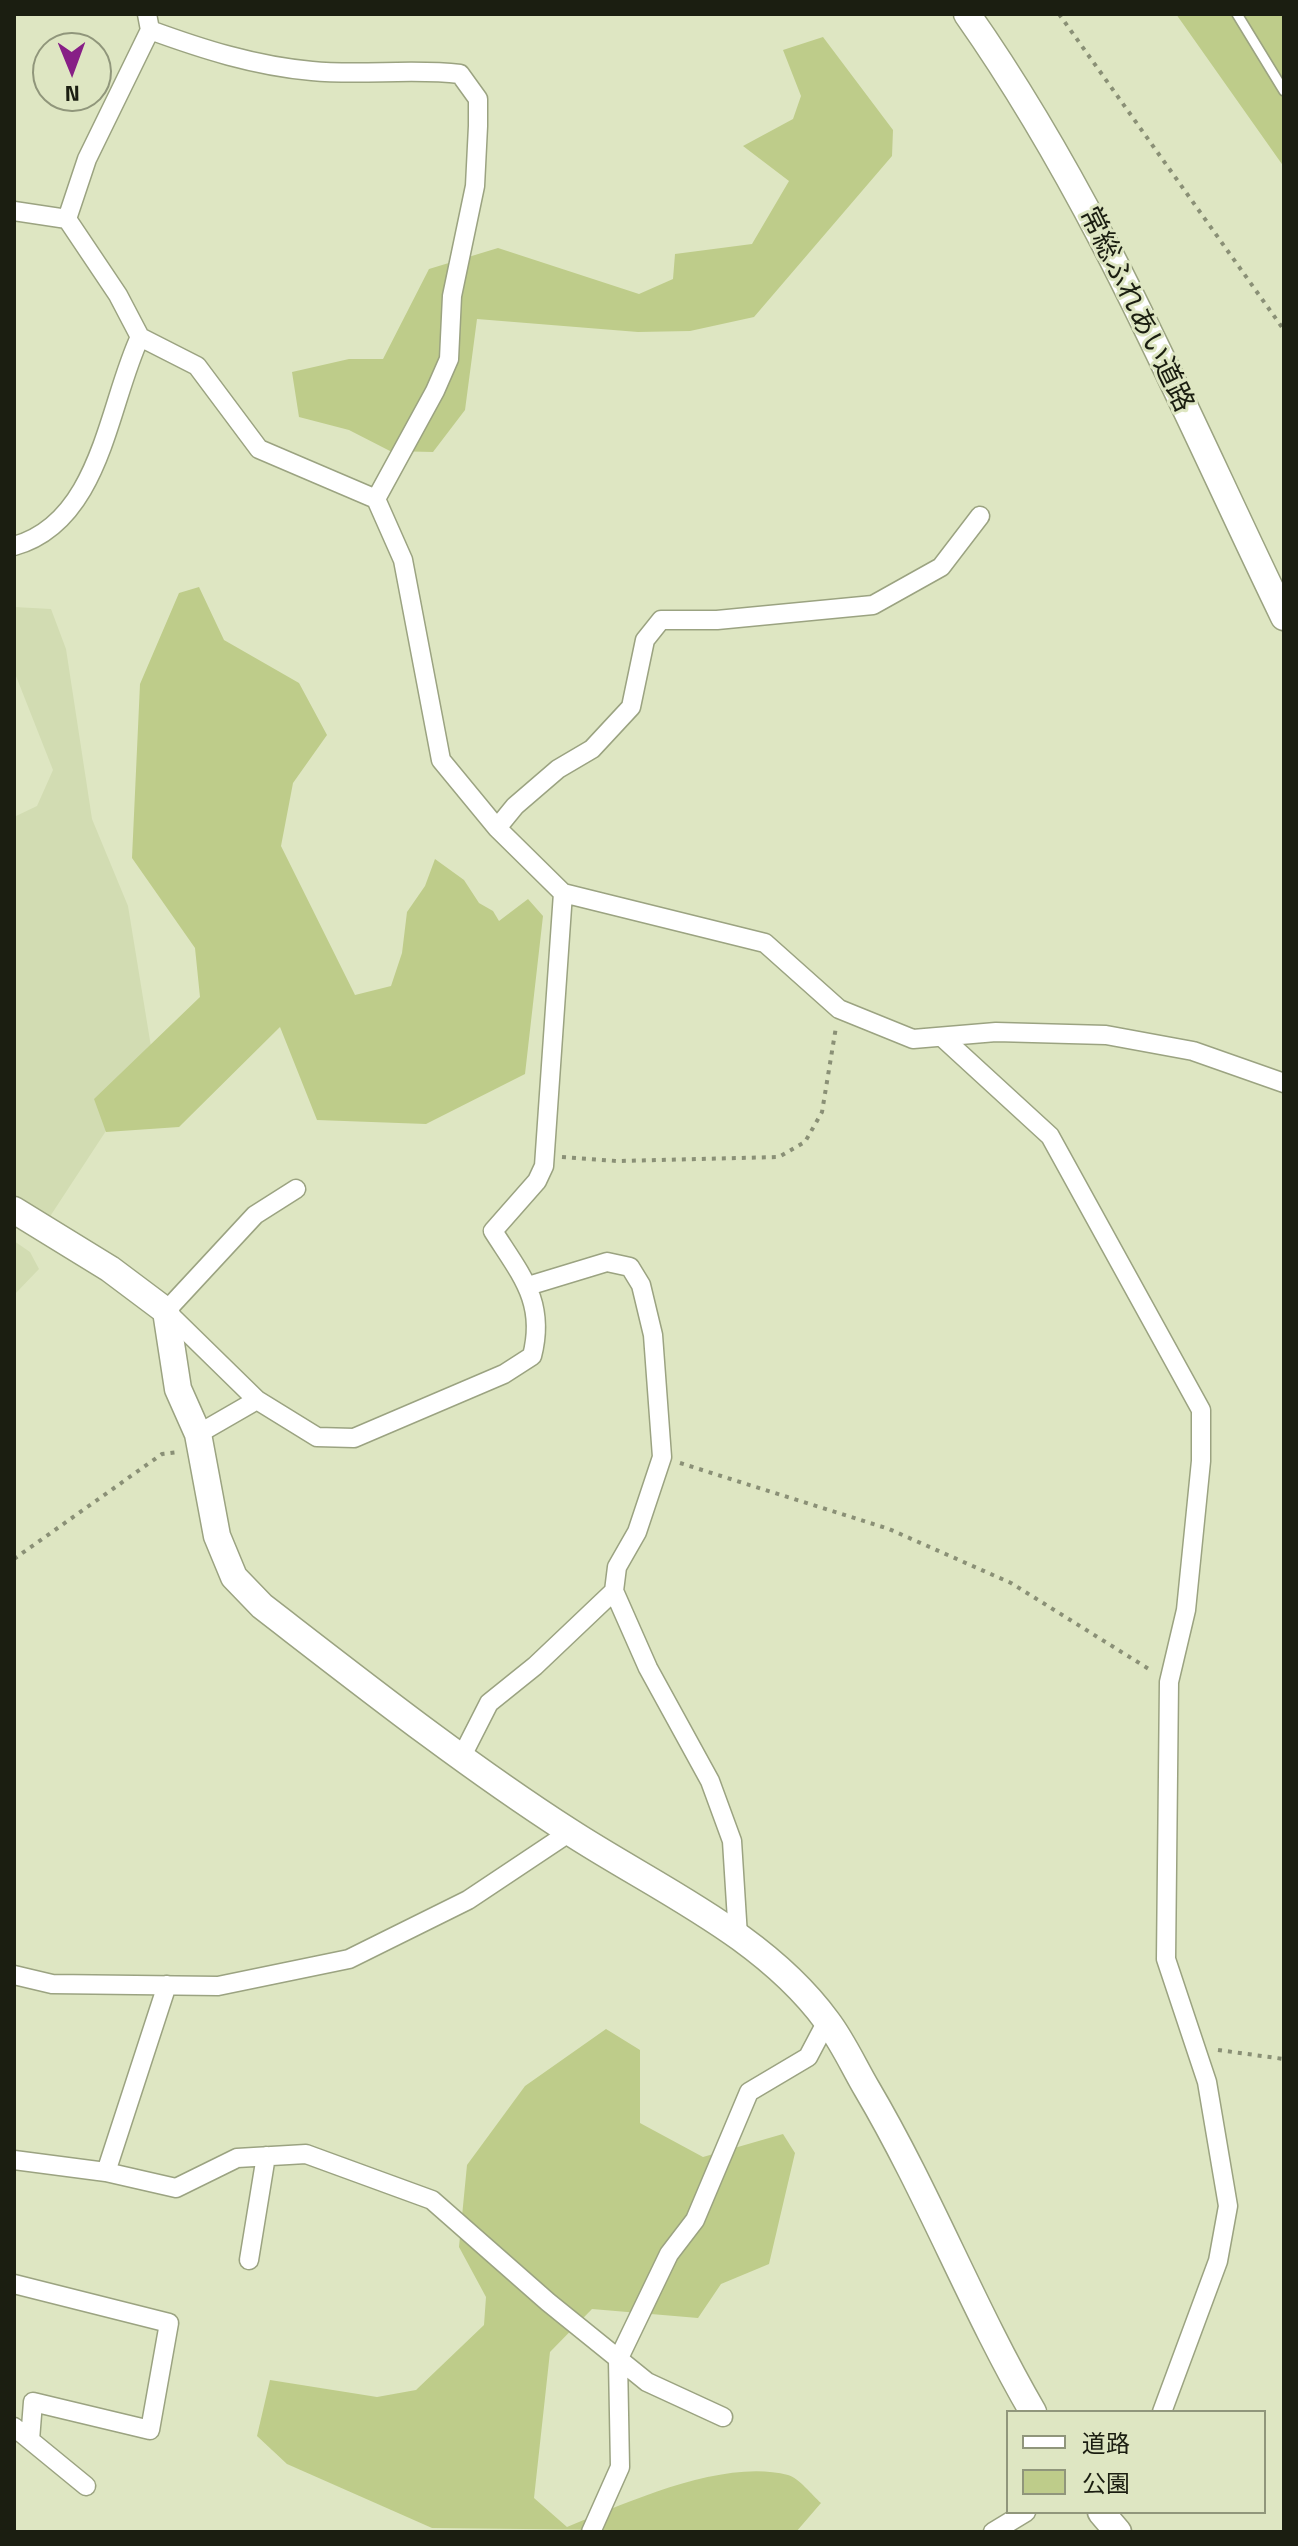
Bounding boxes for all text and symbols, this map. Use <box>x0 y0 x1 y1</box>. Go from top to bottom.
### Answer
north arrow <box>32 32 112 112</box>
text: N <box>64 77 80 111</box>
street label: 常総ふれあい道路 <box>1071 202 1199 418</box>
legend <box>1006 2410 1266 2514</box>
text: 道路 <box>1082 2425 1130 2461</box>
text: 公園 <box>1082 2465 1130 2501</box>

